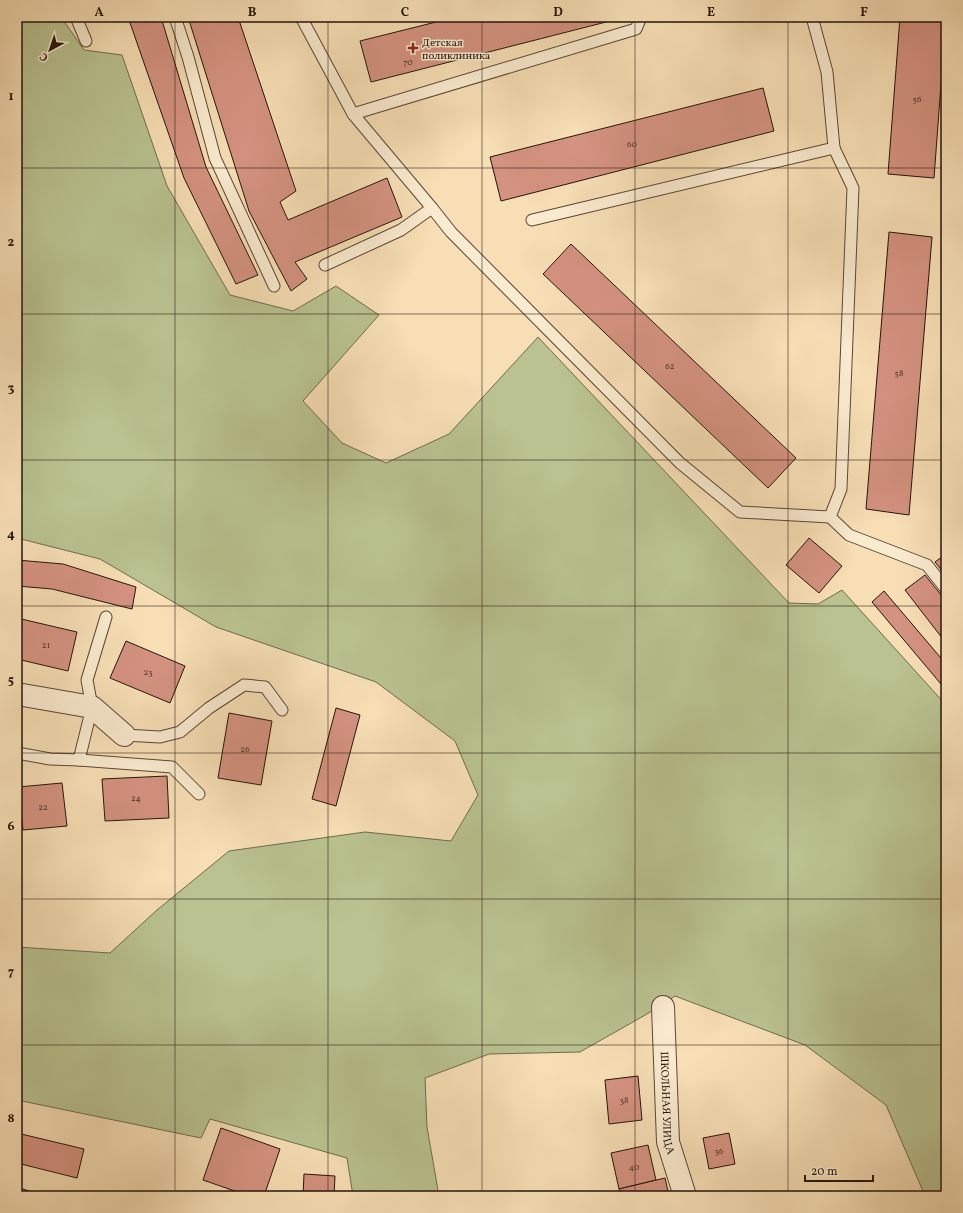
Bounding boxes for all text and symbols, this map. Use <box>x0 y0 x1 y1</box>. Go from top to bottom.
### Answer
text: A <box>94 4 104 22</box>
text: B <box>248 4 257 22</box>
text: C <box>401 4 409 22</box>
text: D <box>553 4 563 22</box>
text: E <box>707 4 715 22</box>
text: F <box>860 4 868 22</box>
north arrow <box>30 30 70 70</box>
place label: Детская поликлиника <box>422 36 491 64</box>
marker: Детская поликлиника <box>407 42 419 54</box>
text: С <box>37 48 52 65</box>
house number: 70 <box>403 56 413 69</box>
text: 1 <box>8 88 14 106</box>
house number: 56 <box>913 93 922 106</box>
house number: 60 <box>627 138 638 151</box>
text: 2 <box>8 234 15 252</box>
house number: 62 <box>665 360 675 373</box>
house number: 58 <box>895 367 904 380</box>
text: 3 <box>8 380 15 398</box>
text: 4 <box>7 526 15 544</box>
house number: 21 <box>42 639 50 652</box>
house number: 23 <box>143 666 153 679</box>
text: 5 <box>8 672 14 690</box>
house number: 26 <box>240 743 250 756</box>
house number: 24 <box>131 792 141 805</box>
house number: 22 <box>38 801 48 814</box>
text: 6 <box>7 818 15 836</box>
text: 7 <box>8 964 14 982</box>
street label: ШКОЛЬНАЯ УЛИЦА <box>656 1051 678 1157</box>
house number: 38 <box>619 1094 629 1107</box>
text: 8 <box>7 1110 15 1128</box>
house number: 36 <box>714 1145 724 1158</box>
scale bar <box>805 1157 873 1183</box>
house number: 40 <box>629 1161 640 1174</box>
text: 20 m <box>811 1164 838 1180</box>

